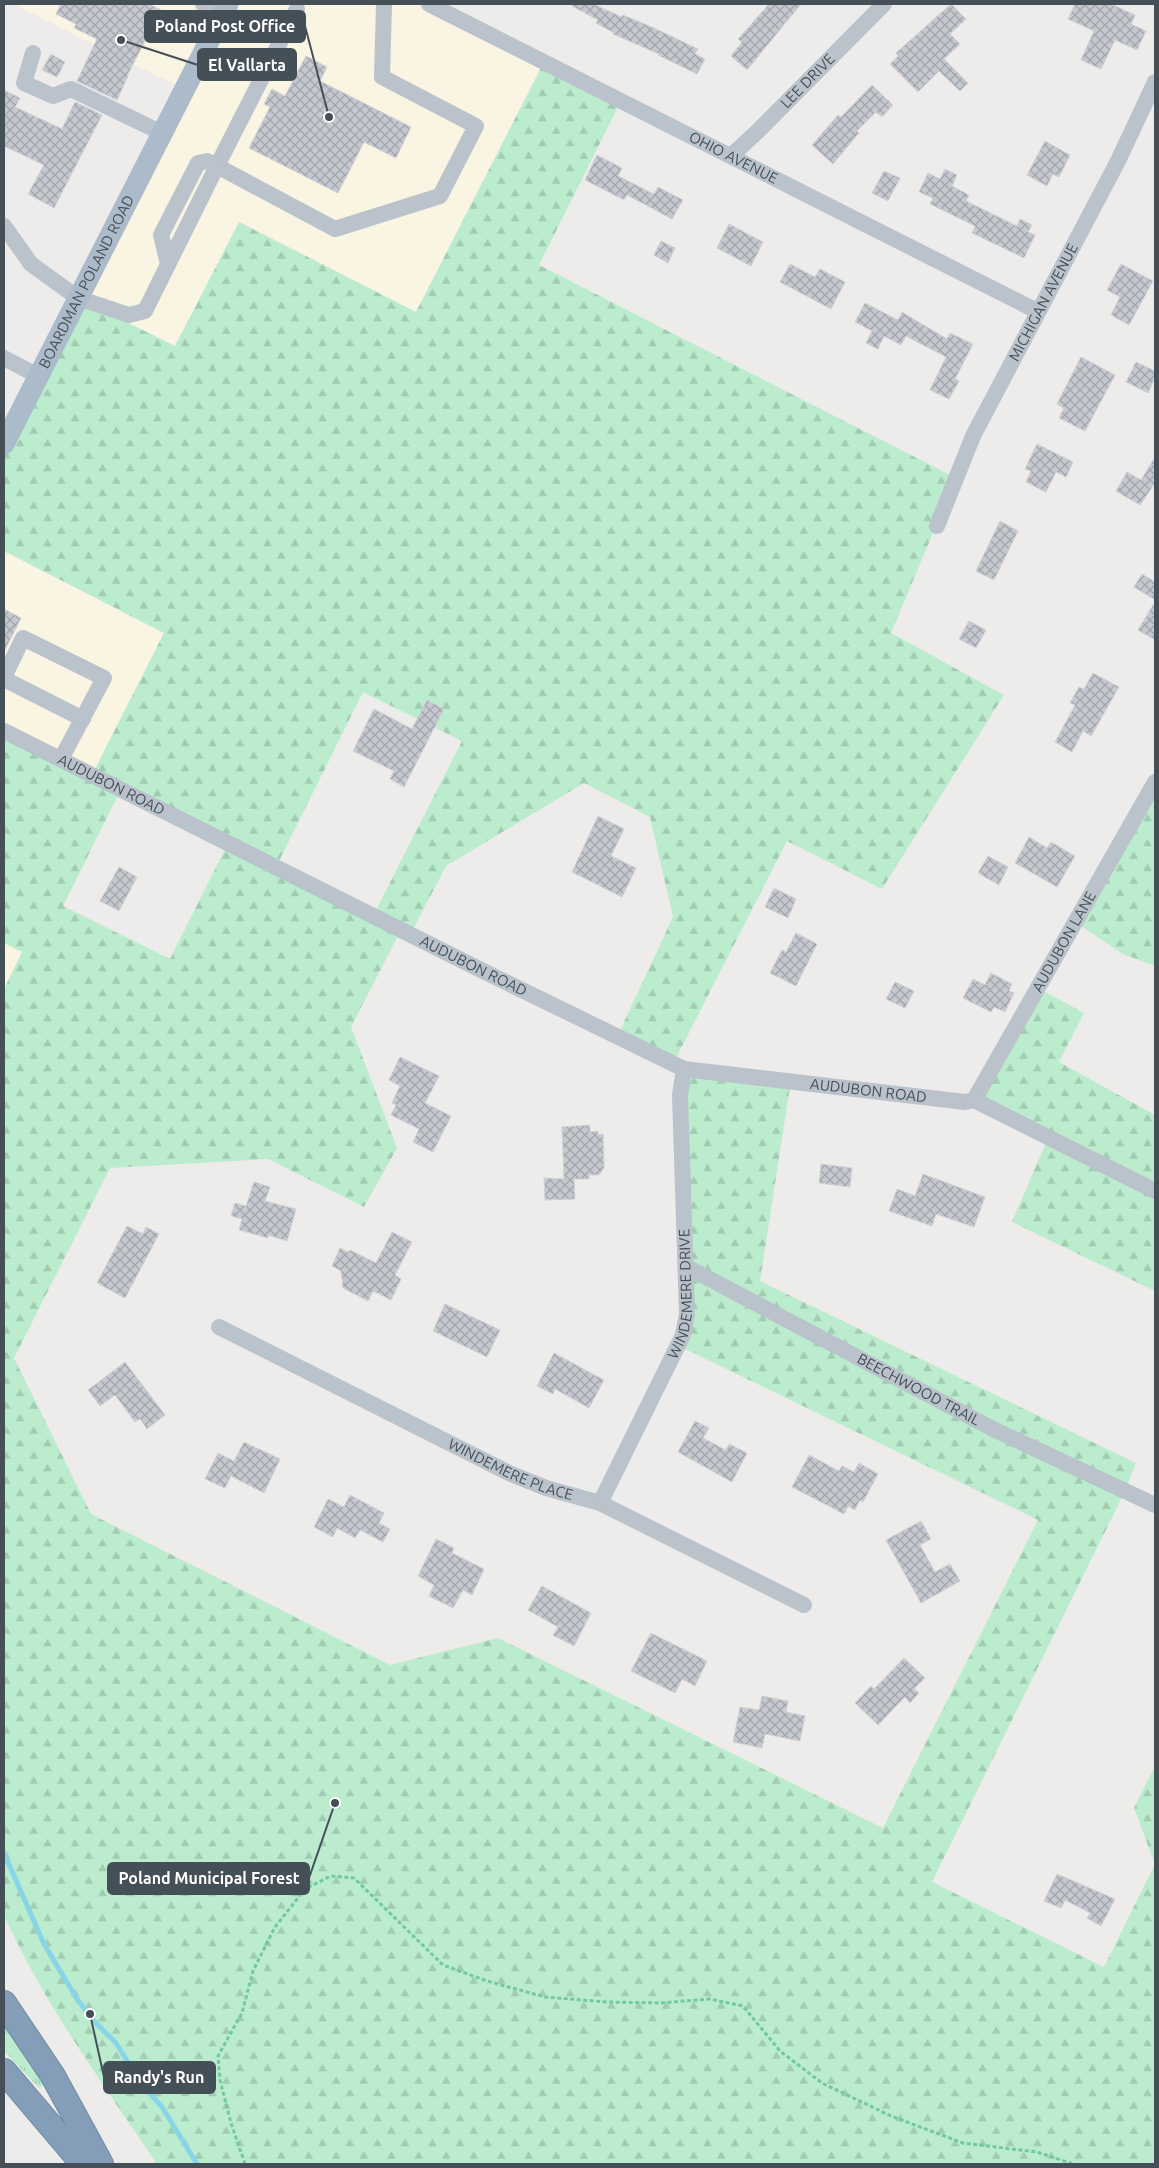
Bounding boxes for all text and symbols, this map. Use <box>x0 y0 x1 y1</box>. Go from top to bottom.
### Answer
callout: Poland Post Office <box>145 11 305 42</box>
text: Poland Post Office <box>155 17 295 35</box>
callout: El Vallarta <box>198 49 296 80</box>
street label: LEE DRIVE <box>777 50 838 111</box>
text: El Vallarta <box>208 56 286 74</box>
street label: OHIO AVENUE <box>686 128 781 187</box>
street label: BOARDMAN POLAND ROAD <box>35 192 137 371</box>
street label: MICHIGAN AVENUE <box>1005 240 1081 364</box>
street label: AUDUBON ROAD <box>55 750 168 818</box>
street label: AUDUBON LANE <box>1028 888 1099 995</box>
street label: AUDUBON ROAD <box>417 932 530 999</box>
street label: AUDUBON ROAD <box>809 1075 928 1105</box>
street label: WINDEMERE DRIVE <box>664 1229 695 1361</box>
street label: BEECHWOOD TRAIL <box>855 1350 983 1429</box>
street label: WINDEMERE PLACE <box>446 1435 575 1503</box>
callout: Poland Municipal Forest <box>108 1863 309 1894</box>
text: Poland Municipal Forest <box>118 1869 300 1887</box>
callout: Randy's Run <box>104 2062 215 2093</box>
text: Randy's Run <box>114 2068 204 2086</box>

